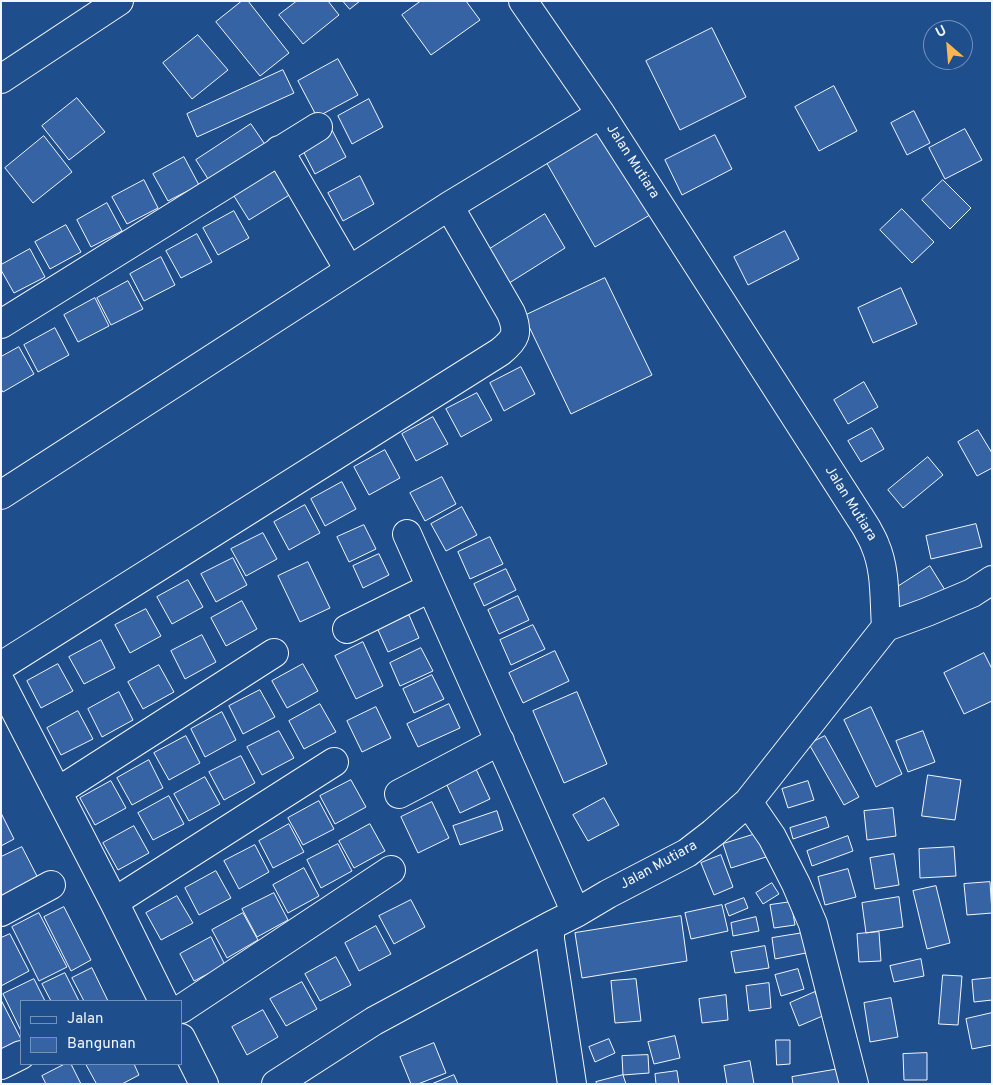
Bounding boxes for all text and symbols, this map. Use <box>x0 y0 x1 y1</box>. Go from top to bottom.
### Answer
north arrow <box>923 20 973 70</box>
text: U <box>933 22 950 42</box>
street label: Jalan Mutiara <box>602 122 662 202</box>
street label: Jalan Mutiara <box>820 463 880 545</box>
street label: Jalan Mutiara <box>618 838 700 894</box>
legend <box>20 1000 182 1065</box>
text: Jalan <box>67 1010 104 1029</box>
text: Bangunan <box>67 1035 136 1054</box>

